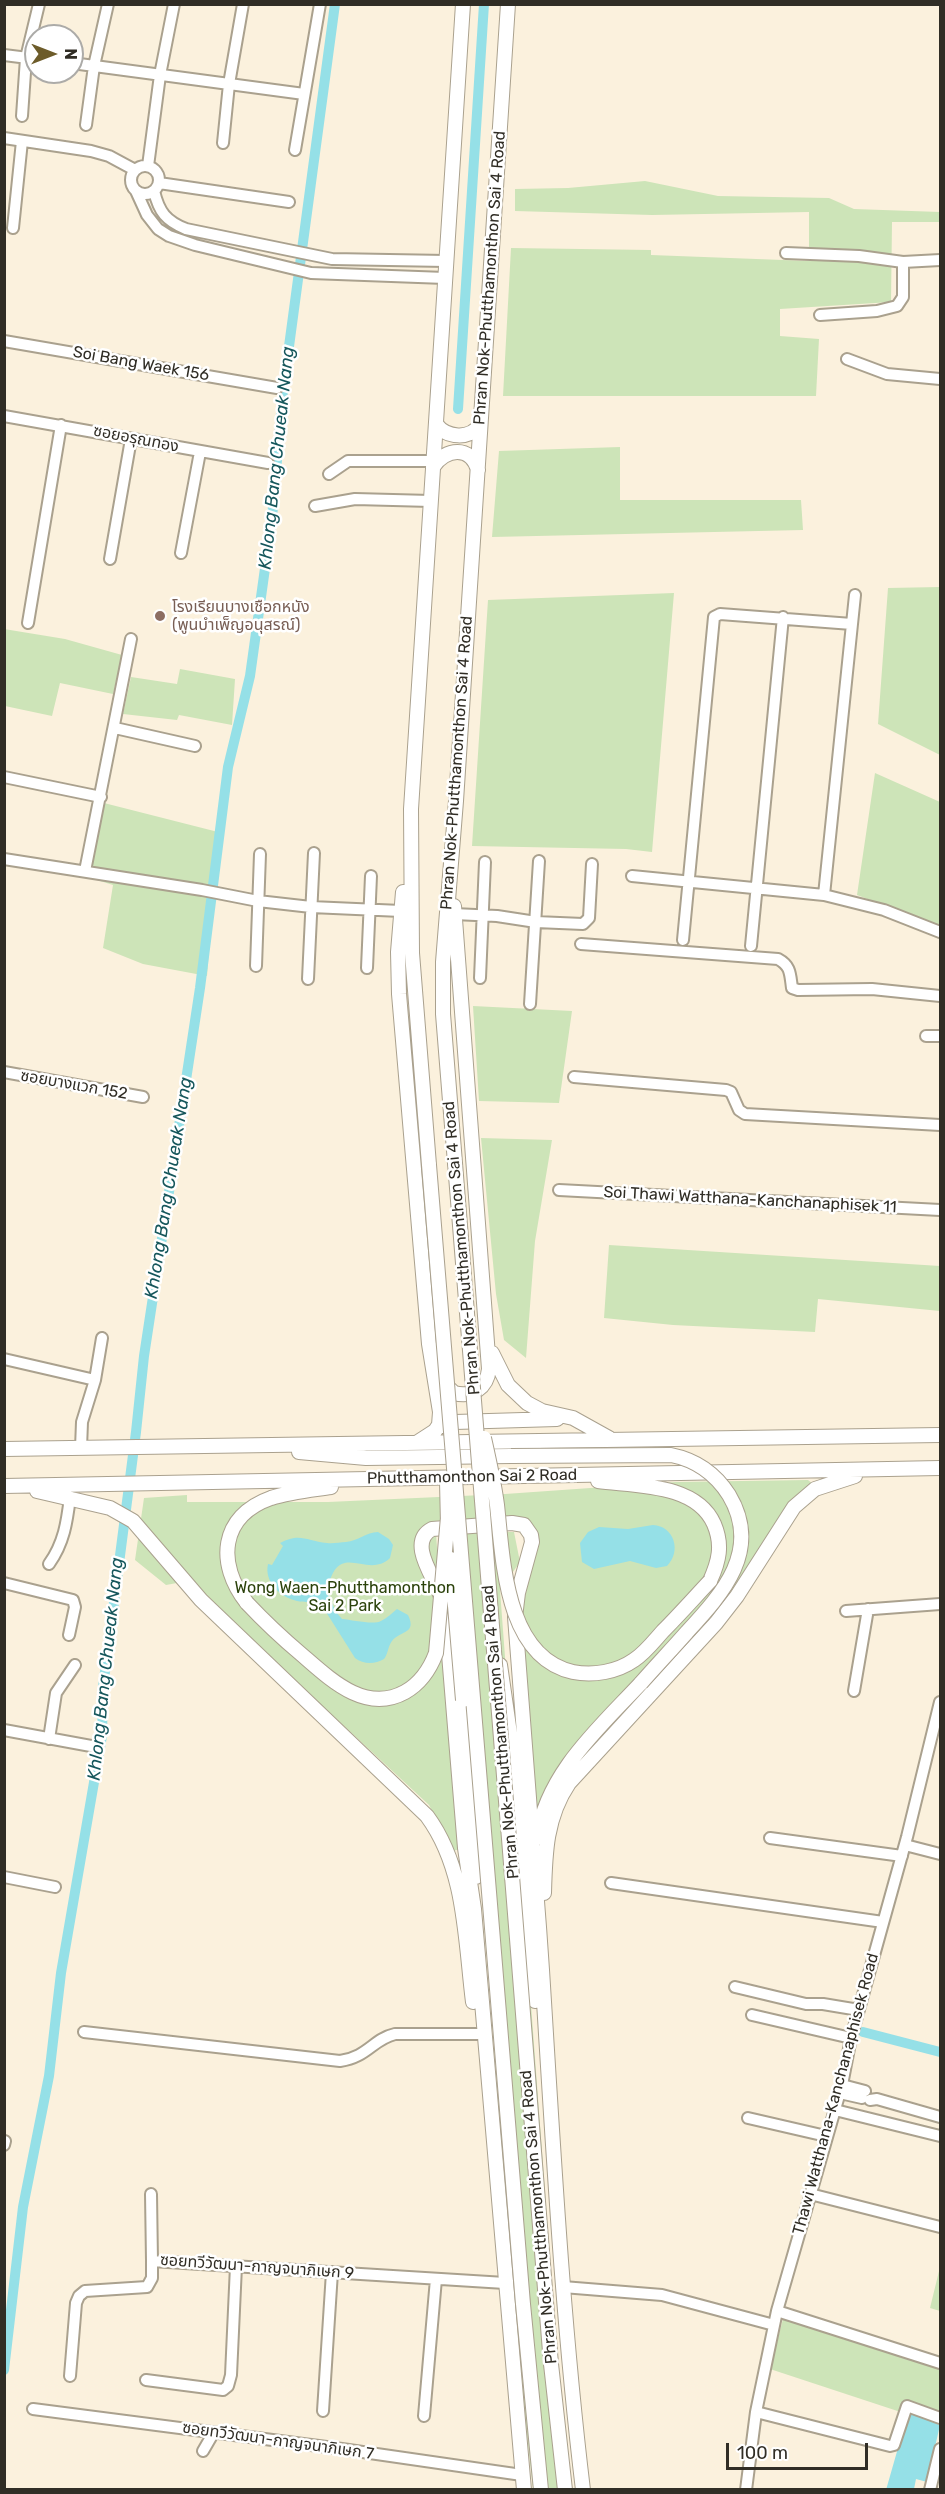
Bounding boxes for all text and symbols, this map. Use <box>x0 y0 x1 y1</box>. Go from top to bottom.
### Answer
north arrow <box>24 24 84 84</box>
text: N <box>61 48 80 60</box>
street label: Phran Nok-Phutthamonthon Sai 4 Road <box>470 130 510 426</box>
street label: Soi Bang Waek 156 <box>71 343 211 385</box>
water label: Khlong Bang Chueak Nang <box>255 345 299 571</box>
street label: ซอยอรุณทอง <box>92 421 180 457</box>
place label: โรงเรียนบางเชือกหนัง (พูนบำเพ็ญอนุสรณ์) <box>172 597 310 635</box>
marker: โรงเรียนบางเชือกหนัง (พูนบำเพ็ญอนุสรณ์) <box>153 609 167 623</box>
street label: Phran Nok-Phutthamonthon Sai 4 Road <box>437 615 477 911</box>
street label: ซอยบางแวก 152 <box>19 1066 129 1104</box>
water label: Khlong Bang Chueak Nang <box>141 1076 197 1300</box>
street label: Phran Nok-Phutthamonthon Sai 4 Road <box>440 1100 484 1396</box>
street label: Soi Thawi Watthana-Kanchanaphisek 11 <box>603 1183 897 1217</box>
street label: Phutthamonthon Sai 2 Road <box>367 1466 577 1488</box>
water label: Khlong Bang Chueak Nang <box>84 1556 128 1782</box>
park label: Wong Waen-Phutthamonthon Sai 2 Park <box>234 1578 456 1616</box>
street label: Phran Nok-Phutthamonthon Sai 4 Road <box>479 1584 523 1880</box>
street label: Thawi Watthana-Kanchanaphisek Road <box>789 1951 883 2237</box>
street label: Phran Nok-Phutthamonthon Sai 4 Road <box>517 2069 561 2365</box>
street label: ซอยทวีวัฒนา-กาญจนาภิเษก 9 <box>159 2251 355 2283</box>
street label: ซอยทวีวัฒนา-กาญจนาภิเษก 7 <box>181 2418 375 2464</box>
scale bar <box>729 2431 872 2469</box>
text: 100 m <box>737 2442 788 2464</box>

